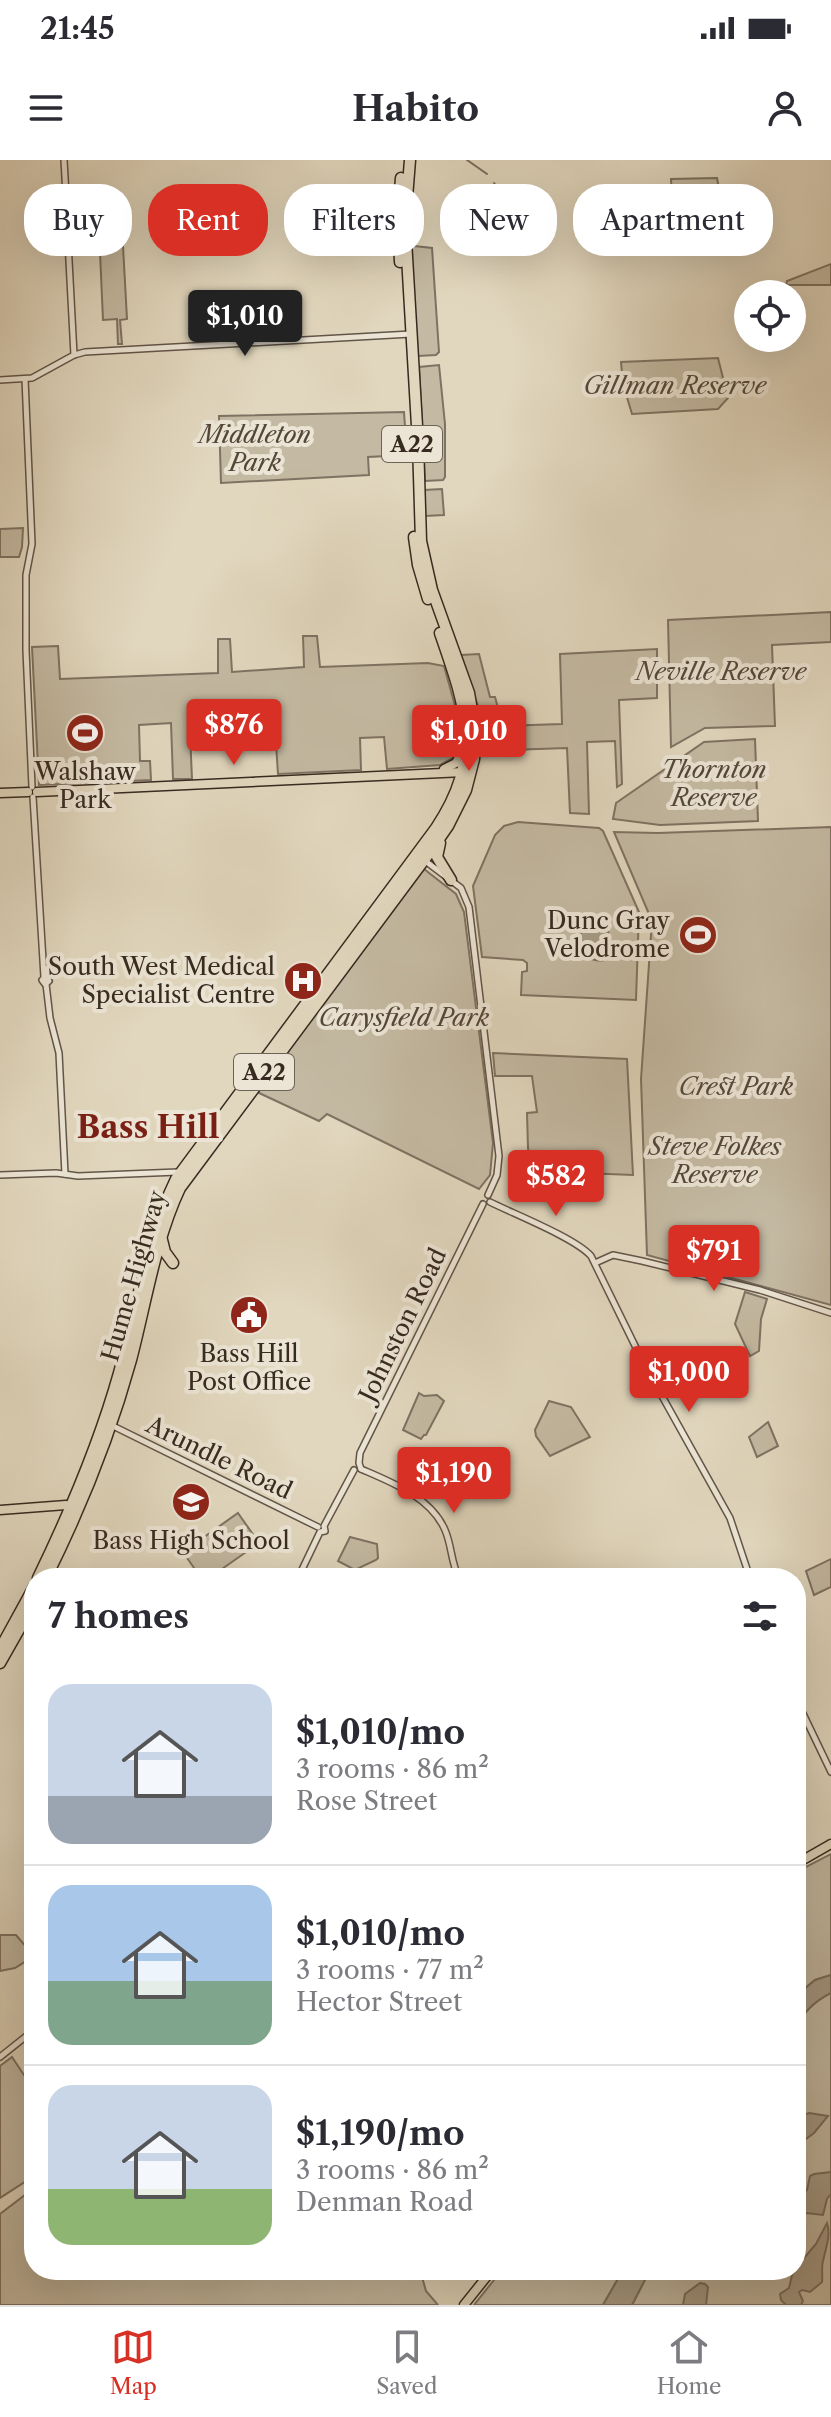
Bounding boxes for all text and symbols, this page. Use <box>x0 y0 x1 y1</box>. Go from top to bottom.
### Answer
text: 21:45 <box>40 10 114 47</box>
icon: menu <box>24 86 68 130</box>
text: Habito <box>352 86 479 130</box>
icon: person <box>763 86 807 130</box>
chip: Buy <box>24 184 132 256</box>
chip: Rent <box>148 184 268 256</box>
chip: Filters <box>284 184 424 256</box>
chip: New <box>440 184 557 256</box>
chip: Apartment <box>573 184 773 256</box>
map controls <box>734 280 806 352</box>
button: locate <box>734 280 806 352</box>
pin: $1,010 <box>180 290 310 358</box>
text: $1,010 <box>206 300 284 332</box>
park label: Gillman Reserve <box>584 371 768 400</box>
park label: Middleton Park <box>196 420 311 477</box>
road number: A22 <box>382 426 442 462</box>
park label: Neville Reserve <box>634 657 808 686</box>
pin: $876 <box>187 699 281 767</box>
pin: $1,010 <box>404 705 534 773</box>
text: $876 <box>204 709 264 741</box>
sports icon: Walshaw Park <box>64 712 106 754</box>
text: $1,010 <box>430 715 508 747</box>
park label: Thornton Reserve <box>661 755 767 812</box>
place label: Walshaw Park <box>33 757 137 814</box>
place label: Dunc Gray Velodrome <box>544 906 671 963</box>
sports icon: Dunc Gray Velodrome <box>677 914 719 956</box>
place label: South West Medical Specialist Centre <box>48 952 275 1009</box>
hospital icon: South West Medical Specialist Centre <box>282 960 324 1002</box>
park label: Carysfield Park <box>319 1003 490 1032</box>
road number: A22 <box>234 1054 294 1090</box>
park label: Crest Park <box>679 1072 794 1101</box>
district label: Bass Hill <box>76 1107 220 1146</box>
park label: Steve Folkes Reserve <box>646 1132 782 1189</box>
pin: $582 <box>509 1150 603 1218</box>
text: $582 <box>526 1160 586 1192</box>
street label: Hume Highway <box>95 1186 172 1365</box>
pin: $791 <box>667 1225 761 1293</box>
text: $791 <box>686 1235 742 1267</box>
street label: Johnston Road <box>351 1243 452 1410</box>
public building icon: Bass Hill Post Office <box>228 1294 270 1336</box>
place label: Bass Hill Post Office <box>187 1339 311 1396</box>
pin: $1,000 <box>624 1346 754 1414</box>
text: $1,000 <box>648 1356 730 1388</box>
street label: Arundle Road <box>141 1409 297 1506</box>
pin: $1,190 <box>389 1447 519 1515</box>
text: $1,190 <box>415 1457 493 1489</box>
school or university icon: Bass High School <box>170 1481 212 1523</box>
place label: Bass High School <box>92 1526 290 1555</box>
icon: filters <box>738 1594 782 1638</box>
text: 7 homes <box>48 1595 189 1637</box>
text: $1,010/mo <box>296 1711 465 1753</box>
icon: home <box>112 1716 208 1812</box>
text: 3 rooms · 86 m² <box>296 1753 489 1785</box>
text: Rose Street <box>296 1785 437 1817</box>
text: $1,010/mo <box>296 1912 465 1954</box>
icon: home <box>112 1917 208 2013</box>
text: 3 rooms · 77 m² <box>296 1954 484 1986</box>
text: Hector Street <box>296 1986 462 2018</box>
text: $1,190/mo <box>296 2112 465 2154</box>
icon: home <box>112 2117 208 2213</box>
text: 3 rooms · 86 m² <box>296 2154 489 2186</box>
text: Denman Road <box>296 2186 473 2218</box>
tab: Map <box>110 2325 157 2400</box>
tab: Saved <box>376 2325 437 2400</box>
tab: Home <box>657 2325 721 2400</box>

